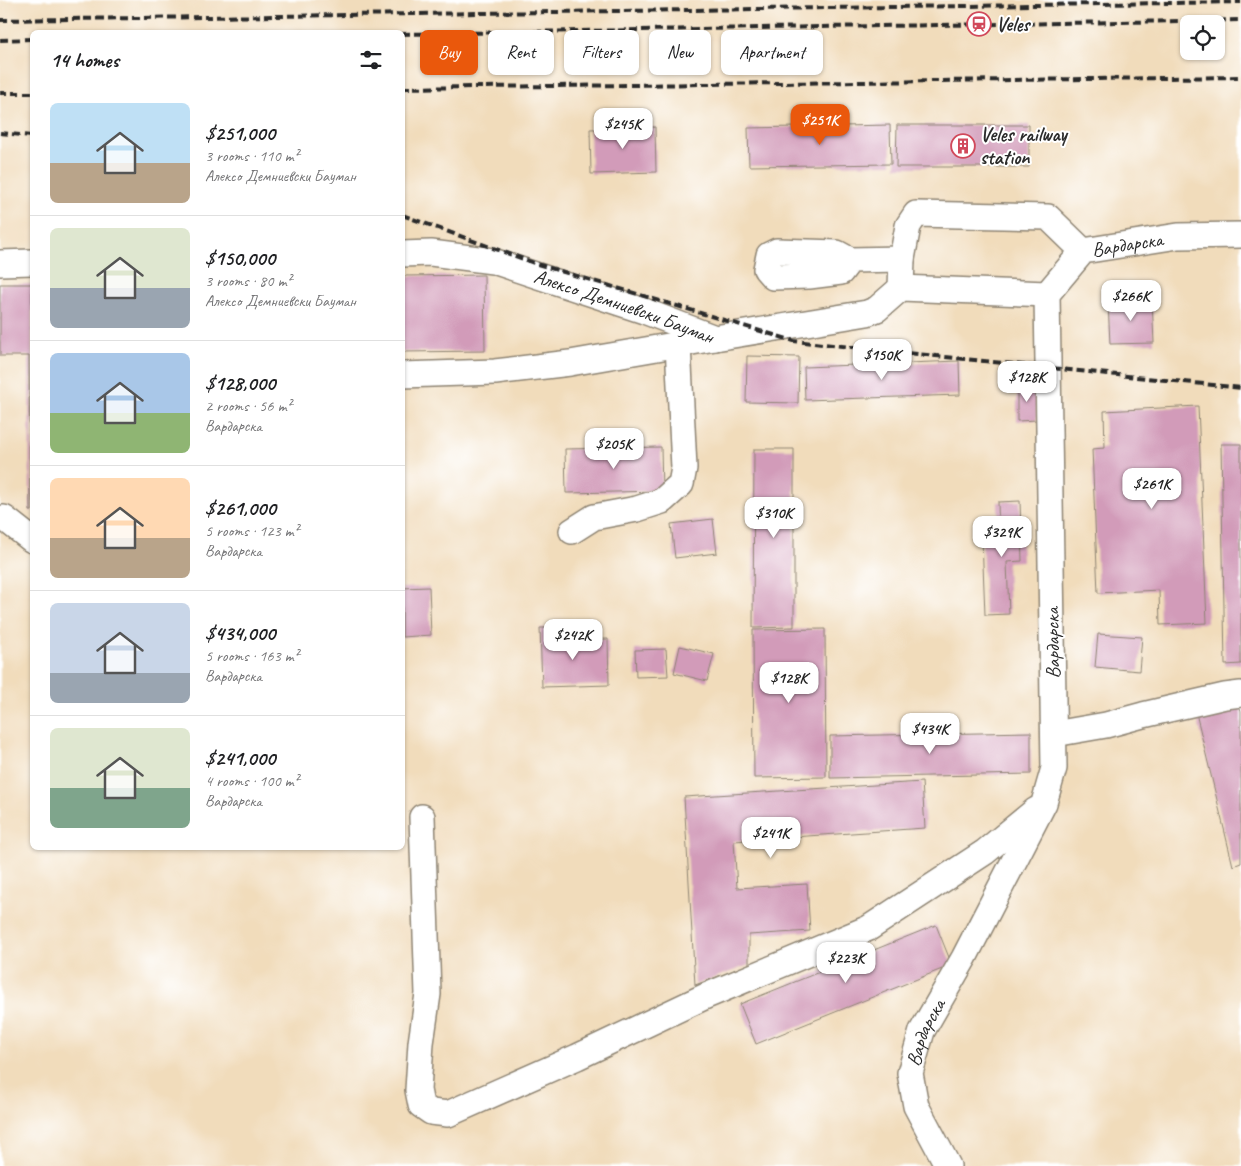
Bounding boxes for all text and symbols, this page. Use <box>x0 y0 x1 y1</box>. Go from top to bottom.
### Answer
station icon: Veles <box>966 11 992 37</box>
place label: Veles <box>996 12 1031 37</box>
map controls <box>1180 15 1225 60</box>
button: locate <box>1180 15 1225 60</box>
chip: Buy <box>420 30 478 75</box>
chip: Rent <box>488 30 554 75</box>
chip: Filters <box>564 30 639 75</box>
chip: New <box>649 30 711 75</box>
chip: Apartment <box>721 30 823 75</box>
icon: filters <box>357 46 385 74</box>
text: 14 homes <box>50 47 119 73</box>
pin: $251K <box>785 104 855 146</box>
pin: $245K <box>588 108 658 150</box>
text: $251K <box>802 110 838 130</box>
text: $245K <box>605 114 641 134</box>
text: $251,000 <box>205 120 275 146</box>
place label: Veles railway station <box>980 122 1069 170</box>
icon: home <box>90 123 150 183</box>
building icon: Veles railway station <box>950 133 976 159</box>
text: 3 rooms · 110 m² <box>205 146 299 166</box>
text: Алексо Демниевски Бауман <box>205 166 356 186</box>
street label: Вардарска <box>1090 226 1166 262</box>
text: $150,000 <box>205 245 275 271</box>
icon: home <box>90 248 150 308</box>
street label: Алексо Демниевски Бауман <box>531 263 719 350</box>
text: 3 rooms · 80 m² <box>205 271 291 291</box>
pin: $266K <box>1096 280 1166 322</box>
text: $266K <box>1112 286 1150 306</box>
text: Алексо Демниевски Бауман <box>205 291 356 311</box>
pin: $150K <box>847 338 917 381</box>
text: $150K <box>864 345 900 365</box>
pin: $128K <box>992 360 1062 403</box>
text: $128K <box>1009 367 1045 387</box>
text: $128,000 <box>205 370 275 396</box>
icon: home <box>90 373 150 433</box>
text: 2 rooms · 56 m² <box>205 396 291 416</box>
text: Вардарска <box>205 416 262 436</box>
pin: $205K <box>579 428 649 470</box>
text: $205K <box>596 434 632 454</box>
pin: $261K <box>1117 468 1187 510</box>
text: $261K <box>1133 474 1171 494</box>
text: $261,000 <box>205 495 276 521</box>
pin: $310K <box>739 496 809 539</box>
icon: home <box>90 498 150 558</box>
text: $310K <box>756 503 792 523</box>
pin: $329K <box>967 516 1037 558</box>
text: 5 rooms · 123 m² <box>205 521 299 541</box>
text: $329K <box>984 522 1020 542</box>
text: Вардарска <box>205 541 262 561</box>
street label: Вардарска <box>1039 605 1066 679</box>
pin: $242K <box>538 618 608 661</box>
text: $434,000 <box>205 620 275 646</box>
icon: home <box>90 623 150 683</box>
text: $242K <box>555 625 591 645</box>
text: 5 rooms · 163 m² <box>205 646 299 666</box>
pin: $128K <box>754 662 824 704</box>
text: Вардарска <box>205 666 262 686</box>
text: $128K <box>771 668 807 688</box>
pin: $434K <box>895 712 965 755</box>
text: $434K <box>912 719 948 739</box>
text: $241,000 <box>205 745 275 771</box>
icon: home <box>90 748 150 808</box>
text: 4 rooms · 100 m² <box>205 771 299 791</box>
text: Вардарска <box>205 791 262 811</box>
pin: $241K <box>736 816 806 859</box>
text: $241K <box>753 823 789 843</box>
pin: $223K <box>811 942 881 984</box>
text: $223K <box>828 948 864 968</box>
street label: Вардарска <box>901 993 952 1069</box>

